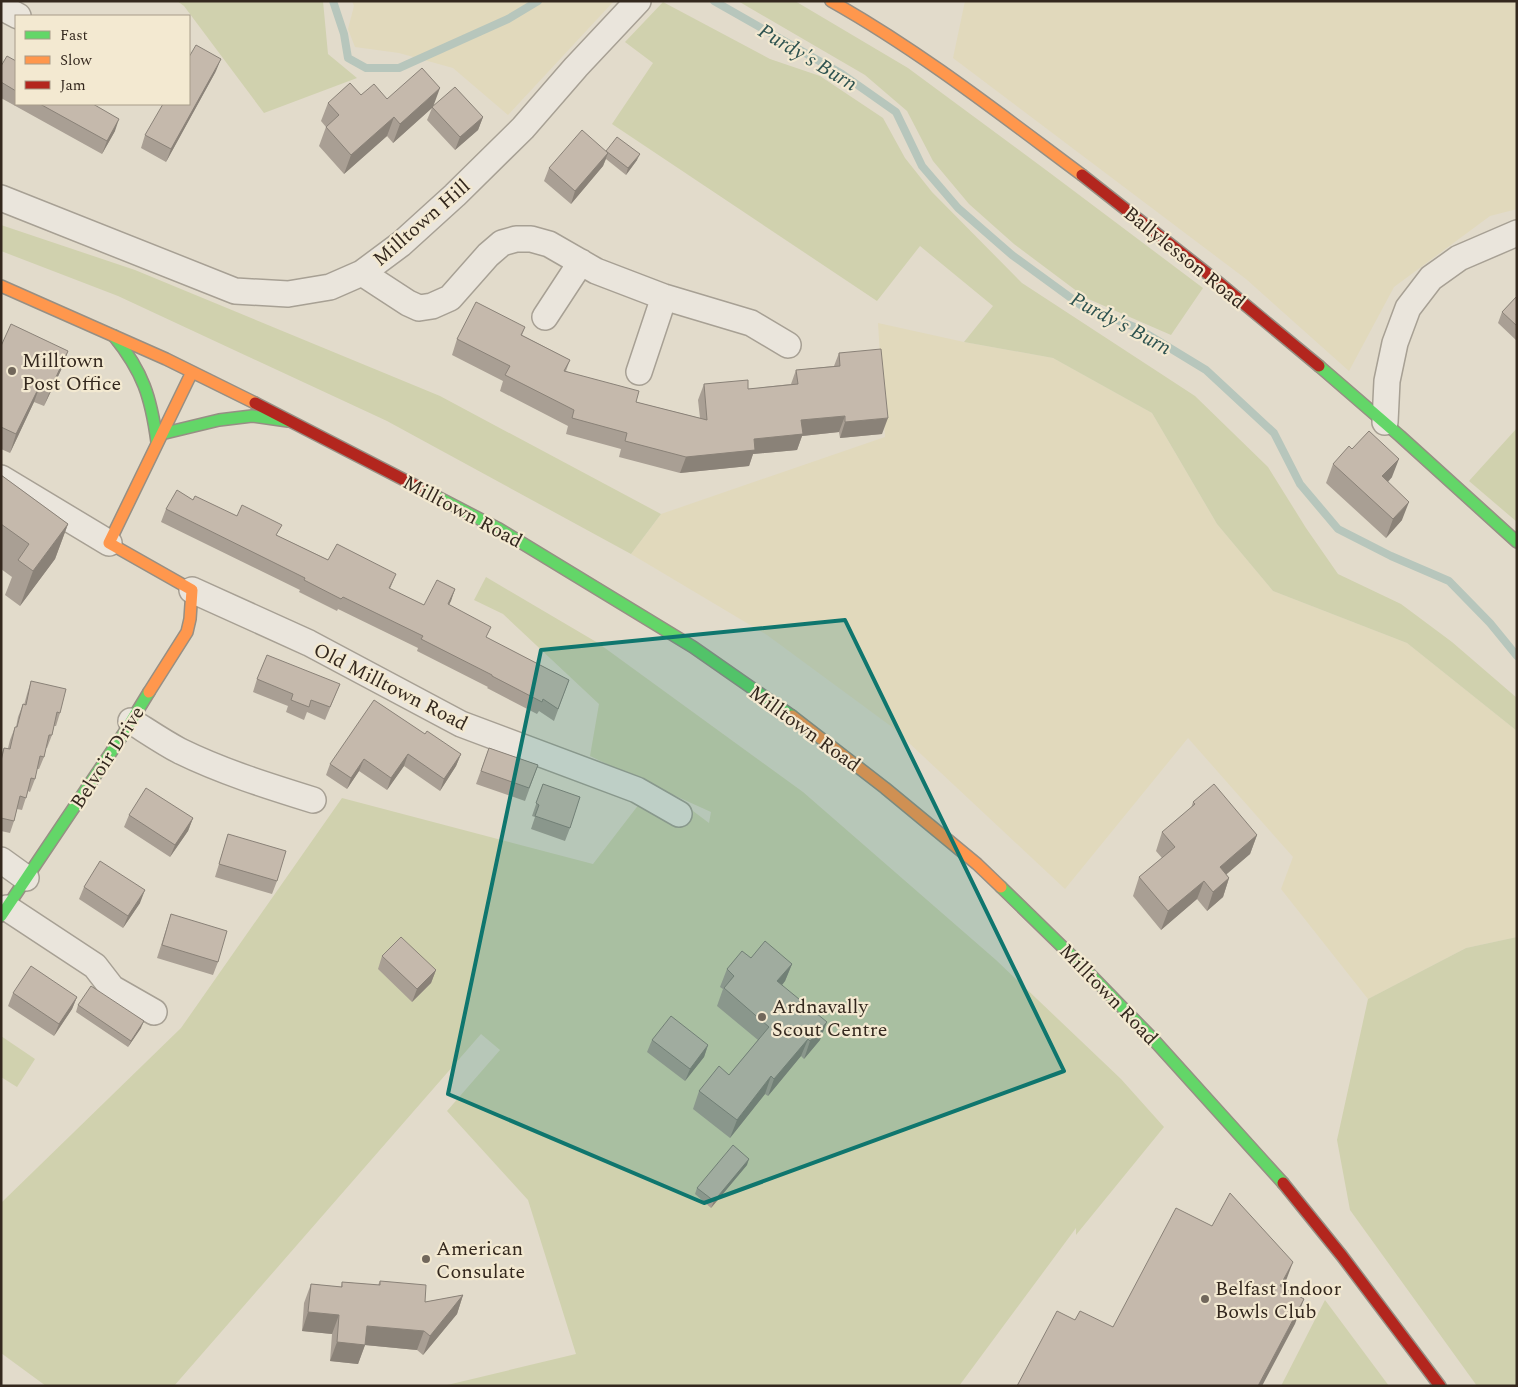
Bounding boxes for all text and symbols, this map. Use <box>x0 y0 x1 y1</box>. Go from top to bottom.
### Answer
legend <box>15 15 190 105</box>
water label: Purdy's Burn <box>752 16 863 100</box>
text: Fast <box>60 24 88 47</box>
text: Slow <box>60 49 92 72</box>
text: Jam <box>60 74 86 97</box>
street label: Milltown Hill <box>366 172 477 274</box>
street label: Ballylesson Road <box>1117 199 1252 316</box>
water label: Purdy's Burn <box>1064 284 1177 364</box>
place label: Milltown Post Office <box>22 346 121 399</box>
marker: Milltown Post Office <box>6 365 18 377</box>
street label: Milltown Road <box>397 468 528 556</box>
street label: Old Milltown Road <box>308 635 473 739</box>
street label: Milltown Road <box>742 678 867 780</box>
street label: Belvoir Drive <box>63 700 152 815</box>
street label: Milltown Road <box>1052 937 1165 1053</box>
place label: Ardnavally Scout Centre <box>772 992 887 1045</box>
marker: Ardnavally Scout Centre <box>756 1011 768 1023</box>
place label: American Consulate <box>436 1234 525 1287</box>
marker: American Consulate <box>420 1253 432 1265</box>
place label: Belfast Indoor Bowls Club <box>1215 1274 1341 1327</box>
marker: Belfast Indoor Bowls Club <box>1199 1293 1211 1305</box>

